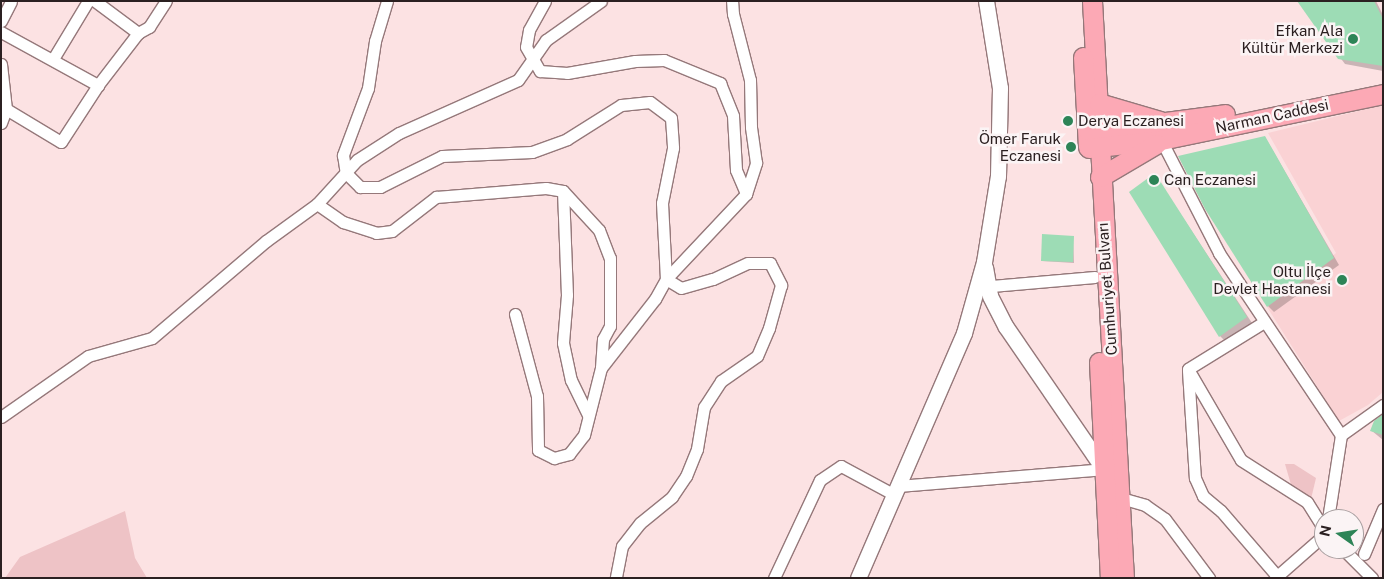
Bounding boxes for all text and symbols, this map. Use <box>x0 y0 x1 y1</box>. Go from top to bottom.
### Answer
place label: Efkan Ala Kültür Merkezi <box>1242 21 1343 56</box>
marker: Efkan Ala Kültür Merkezi <box>1347 33 1359 45</box>
street label: Narman Caddesi <box>1214 95 1330 137</box>
place label: Derya Eczanesi <box>1078 112 1184 130</box>
marker: Derya Eczanesi <box>1062 115 1074 127</box>
place label: Ömer Faruk Eczanesi <box>979 129 1061 164</box>
marker: Ömer Faruk Eczanesi <box>1065 141 1077 153</box>
place label: Can Eczanesi <box>1164 171 1256 189</box>
marker: Can Eczanesi <box>1148 174 1160 186</box>
street label: Cumhuriyet Bulvarı <box>1093 222 1121 356</box>
place label: Oltu İlçe Devlet Hastanesi <box>1213 262 1331 297</box>
marker: Oltu İlçe Devlet Hastanesi <box>1335 273 1349 287</box>
north arrow <box>1314 509 1364 559</box>
text: N <box>1316 524 1334 538</box>

